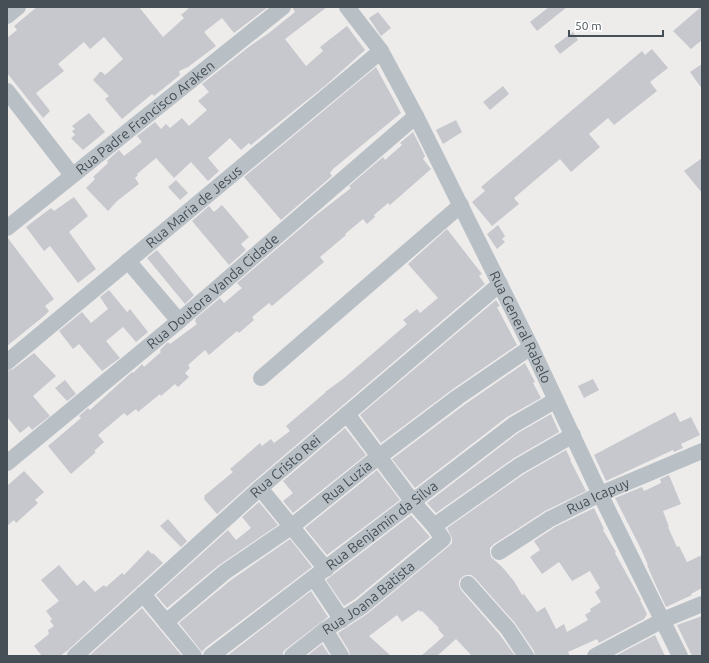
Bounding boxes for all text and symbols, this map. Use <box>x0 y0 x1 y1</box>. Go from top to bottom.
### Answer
scale bar <box>569 12 663 38</box>
text: 50 m <box>575 19 602 32</box>
street label: Rua Padre Francisco Araken <box>73 57 218 178</box>
street label: Rua Maria de Jesus <box>143 162 245 251</box>
street label: Rua Doutora Vanda Cidade <box>144 230 282 352</box>
street label: Rua General Rabelo <box>486 268 555 386</box>
street label: Rua Cristo Rei <box>247 432 324 501</box>
street label: Rua Luzia <box>319 457 375 507</box>
street label: Rua Icapuy <box>564 474 632 517</box>
street label: Rua Benjamin da Silva <box>323 478 441 573</box>
street label: Rua Joana Batista <box>319 558 418 638</box>

